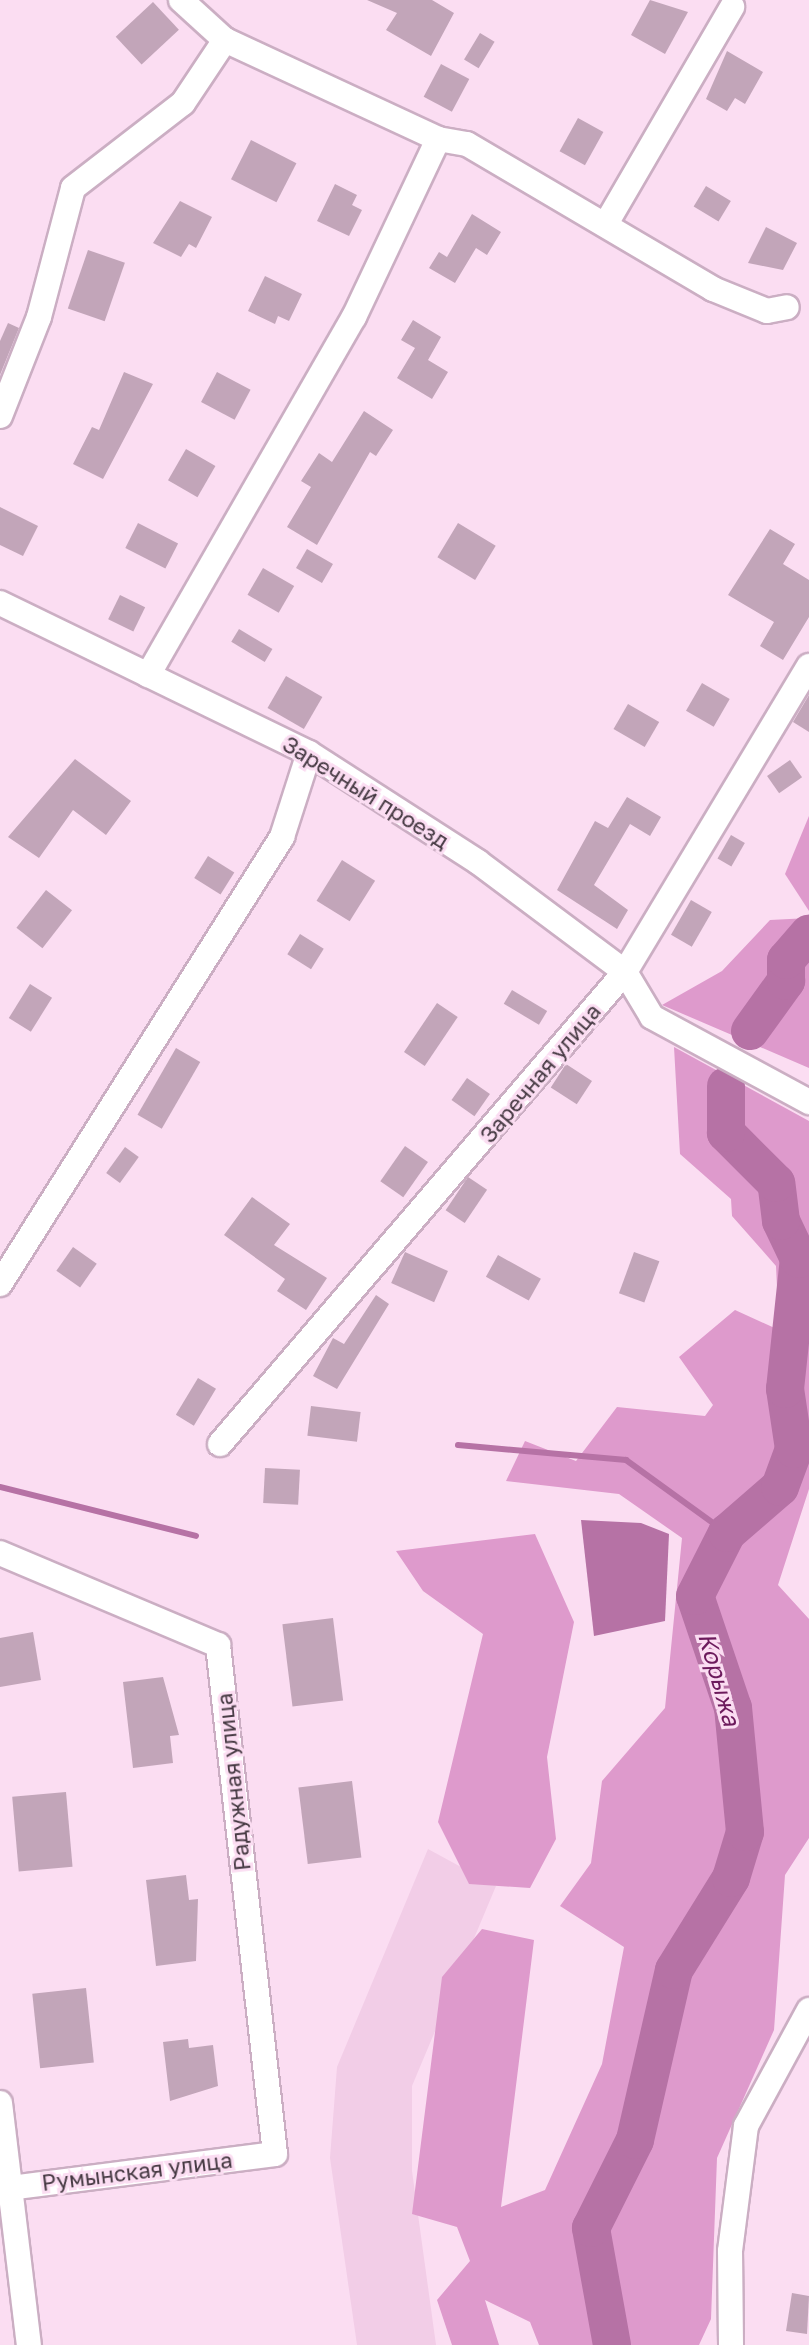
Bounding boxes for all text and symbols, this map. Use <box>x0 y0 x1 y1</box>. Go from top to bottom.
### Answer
street label: Заречный проезд <box>278 730 454 854</box>
street label: Заречная улица <box>474 998 606 1148</box>
water label: Корыжа <box>693 1629 747 1729</box>
street label: Радужная улица <box>211 1692 255 1872</box>
street label: Румынская улица <box>40 2146 234 2196</box>

